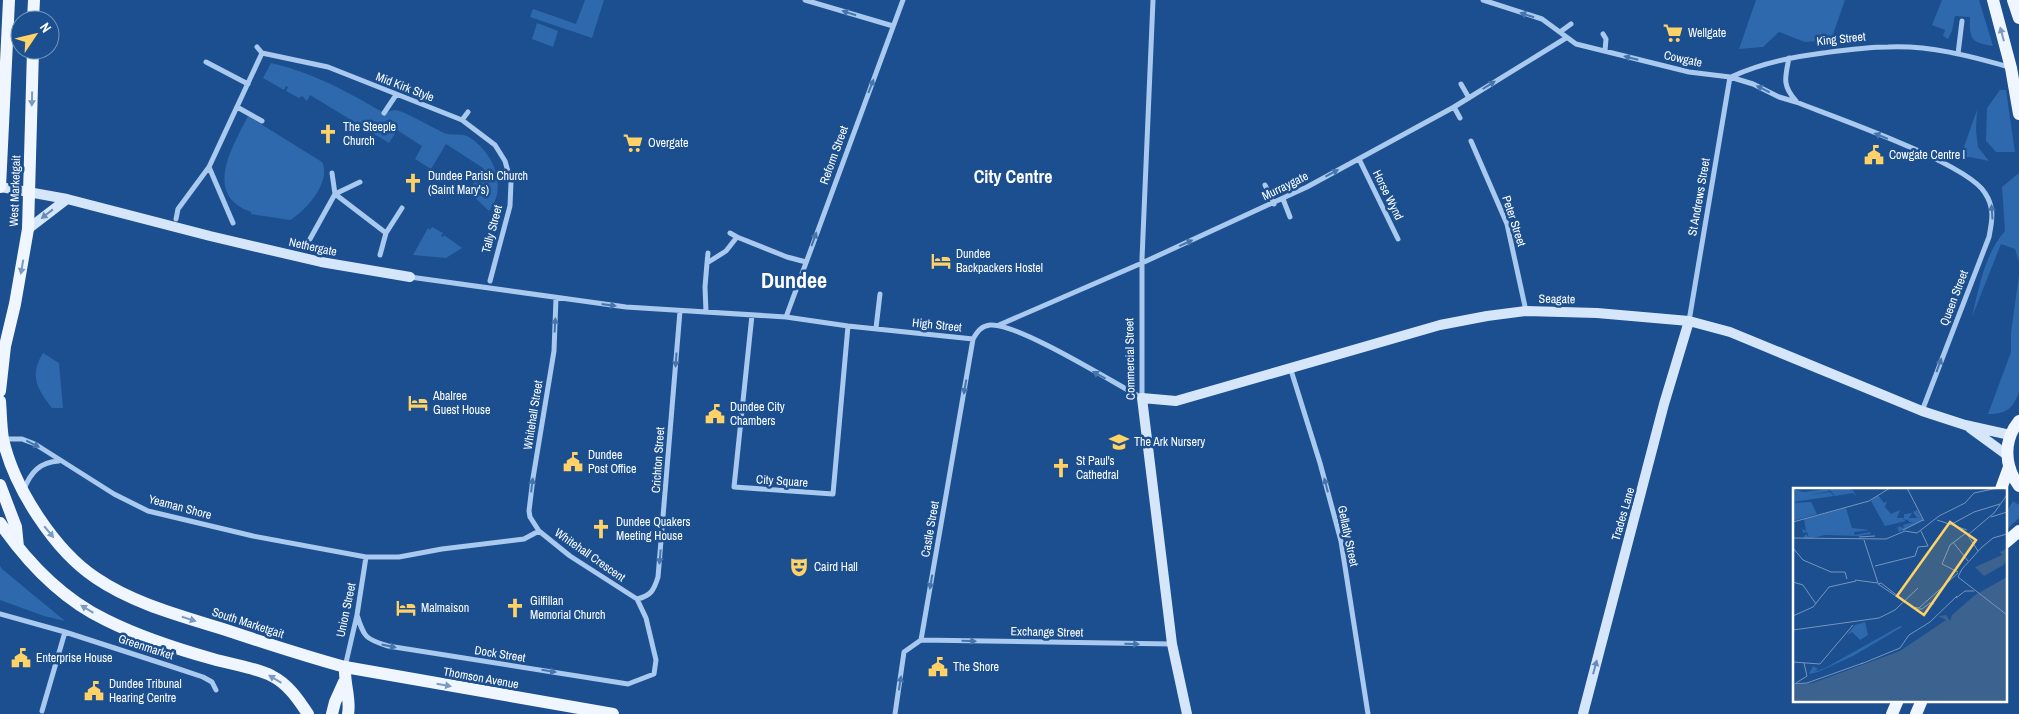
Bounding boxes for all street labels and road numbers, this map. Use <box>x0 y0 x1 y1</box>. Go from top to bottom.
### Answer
street label: King Street <box>1816 28 1867 50</box>
street label: Cowgate <box>1662 47 1704 71</box>
street label: Mid Kirk Style <box>374 69 436 105</box>
street label: Reform Street <box>816 123 852 187</box>
street label: West Marketgait <box>6 155 24 227</box>
street label: St Andrews Street <box>1684 157 1714 237</box>
street label: Horse Wynd <box>1369 167 1407 223</box>
street label: Murraygate <box>1259 168 1311 204</box>
street label: Peter Street <box>1498 194 1530 249</box>
street label: Tally Street <box>478 203 506 255</box>
street label: Nethergate <box>288 234 338 260</box>
street label: Queen Street <box>1936 268 1972 328</box>
street label: Seagate <box>1539 291 1575 307</box>
street label: High Street <box>911 314 963 336</box>
street label: Commercial Street <box>1121 318 1139 400</box>
street label: Whitehall Street <box>520 379 546 451</box>
street label: Crichton Street <box>648 426 668 494</box>
street label: City Square <box>756 471 808 491</box>
street label: Trades Lane <box>1608 485 1638 543</box>
street label: Yeaman Shore <box>147 491 213 523</box>
street label: Castle Street <box>917 499 943 558</box>
street label: Gellatly Street <box>1334 504 1362 568</box>
street label: Whitehall Crescent <box>551 525 629 586</box>
street label: Union Street <box>332 581 360 639</box>
street label: South Marketgait <box>210 604 286 642</box>
street label: Exchange Street <box>1010 623 1084 641</box>
street label: Greenmarket <box>116 631 176 664</box>
street label: Dock Street <box>473 642 527 666</box>
street label: Thomson Avenue <box>442 663 520 693</box>

